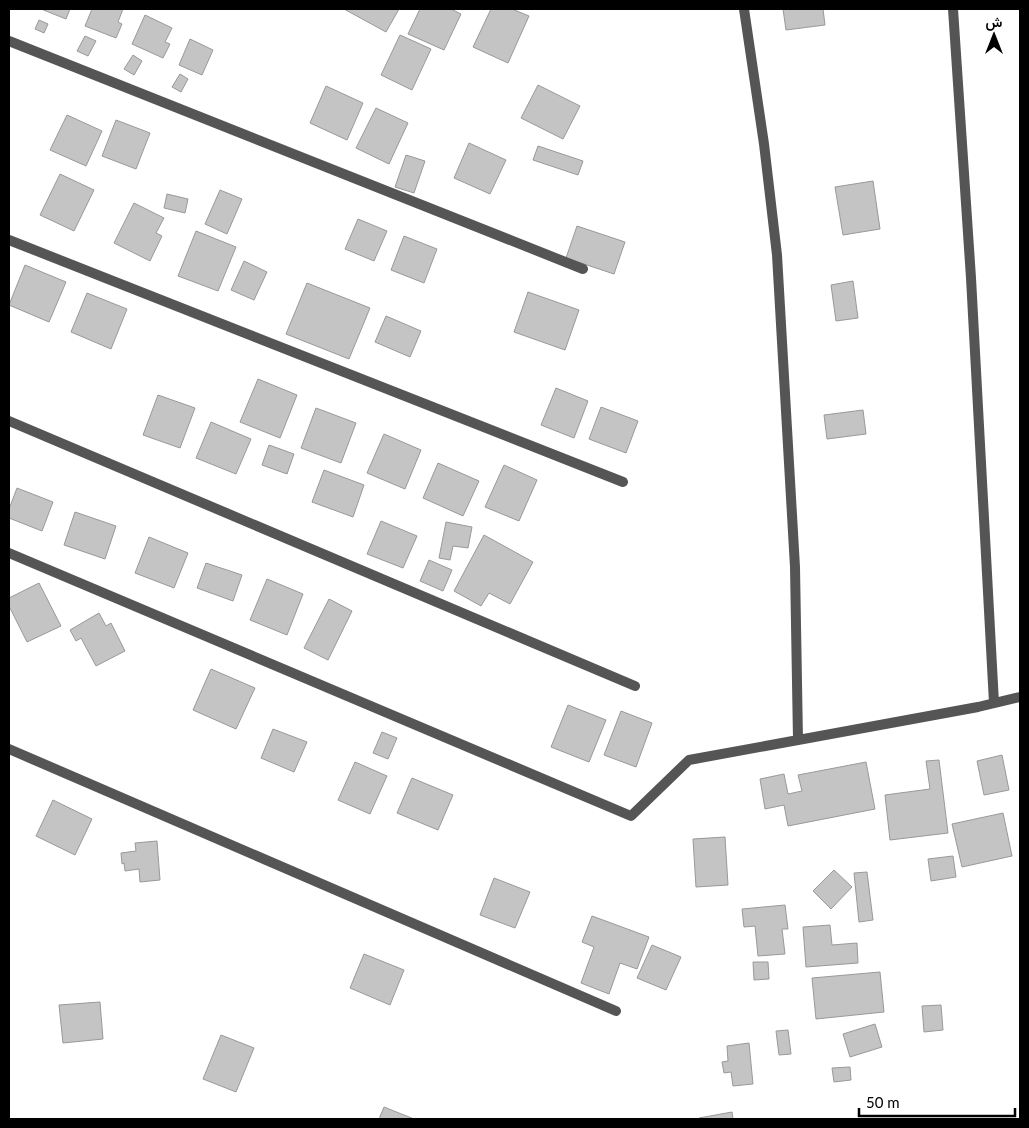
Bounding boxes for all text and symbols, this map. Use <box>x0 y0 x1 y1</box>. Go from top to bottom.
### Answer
north arrow <box>969 10 1019 60</box>
text: ش <box>986 13 1003 31</box>
scale bar <box>859 1086 1015 1118</box>
text: 50 m <box>866 1093 900 1111</box>

